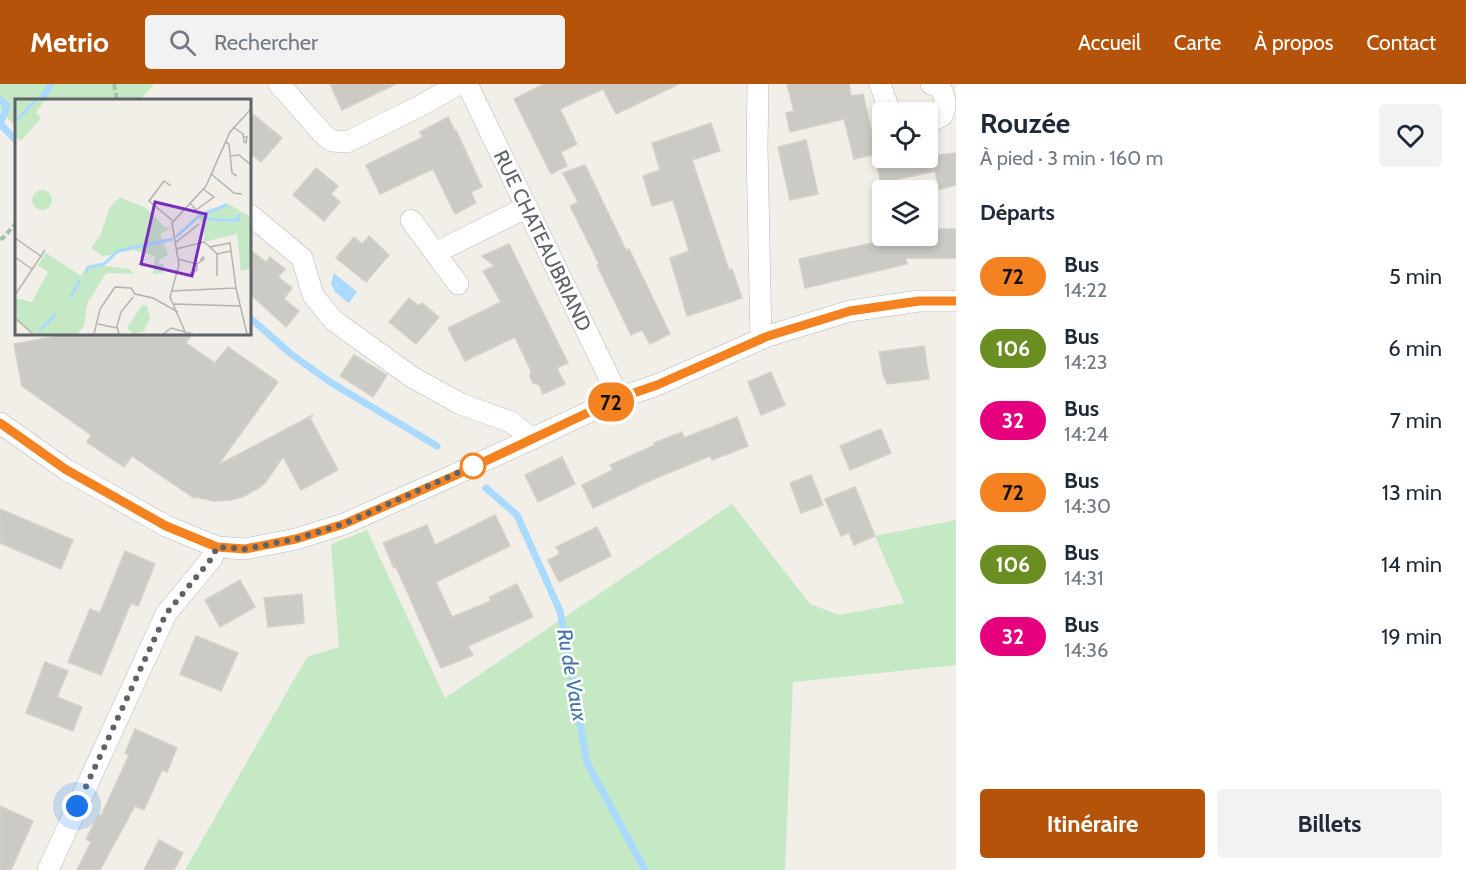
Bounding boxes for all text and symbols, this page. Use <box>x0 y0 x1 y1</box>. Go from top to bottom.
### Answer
search box <box>145 15 565 69</box>
text: Metrio <box>30 25 109 59</box>
icon: search <box>166 26 199 59</box>
text: Rechercher <box>214 29 318 56</box>
text: Accueil <box>1078 30 1141 55</box>
text: Carte <box>1174 30 1221 55</box>
text: À propos <box>1254 30 1333 55</box>
text: Contact <box>1366 30 1436 55</box>
inset map <box>15 99 250 334</box>
map controls <box>872 102 938 246</box>
button: locate <box>872 102 938 168</box>
button: heart <box>1379 104 1442 167</box>
text: Rouzée <box>980 106 1070 140</box>
street label: RUE CHATEAUBRIAND <box>489 146 597 335</box>
text: À pied · 3 min · 160 m <box>980 146 1163 170</box>
button: layers <box>872 180 938 246</box>
text: Départs <box>980 199 1055 226</box>
text: Bus <box>1064 251 1099 278</box>
text: 5 min <box>1389 263 1442 290</box>
text: 72 <box>1002 264 1024 289</box>
text: 14:22 <box>1064 278 1107 302</box>
text: Bus <box>1064 323 1099 350</box>
text: 6 min <box>1388 335 1442 362</box>
text: 106 <box>996 336 1030 361</box>
text: 14:23 <box>1064 350 1108 374</box>
line badge: 72 <box>584 382 638 422</box>
text: 72 <box>600 390 622 415</box>
text: Bus <box>1064 395 1099 422</box>
text: 7 min <box>1390 407 1442 434</box>
text: 32 <box>1002 408 1024 433</box>
text: 14:24 <box>1064 422 1108 446</box>
unlabelled marker <box>460 453 486 479</box>
text: Bus <box>1064 467 1099 494</box>
text: 13 min <box>1382 479 1442 506</box>
text: 72 <box>1002 480 1024 505</box>
text: 14:30 <box>1064 494 1111 518</box>
text: Bus <box>1064 539 1099 566</box>
text: 14 min <box>1381 551 1442 578</box>
text: 106 <box>996 552 1030 577</box>
text: 14:31 <box>1064 566 1104 590</box>
text: Bus <box>1064 611 1099 638</box>
text: 19 min <box>1381 623 1442 650</box>
text: 32 <box>1002 624 1024 649</box>
water label: Ru de Vaux <box>552 627 593 724</box>
text: 14:36 <box>1064 638 1108 662</box>
button: Itinéraire <box>980 789 1205 858</box>
button: Billets <box>1217 789 1442 858</box>
your location <box>62 791 92 821</box>

